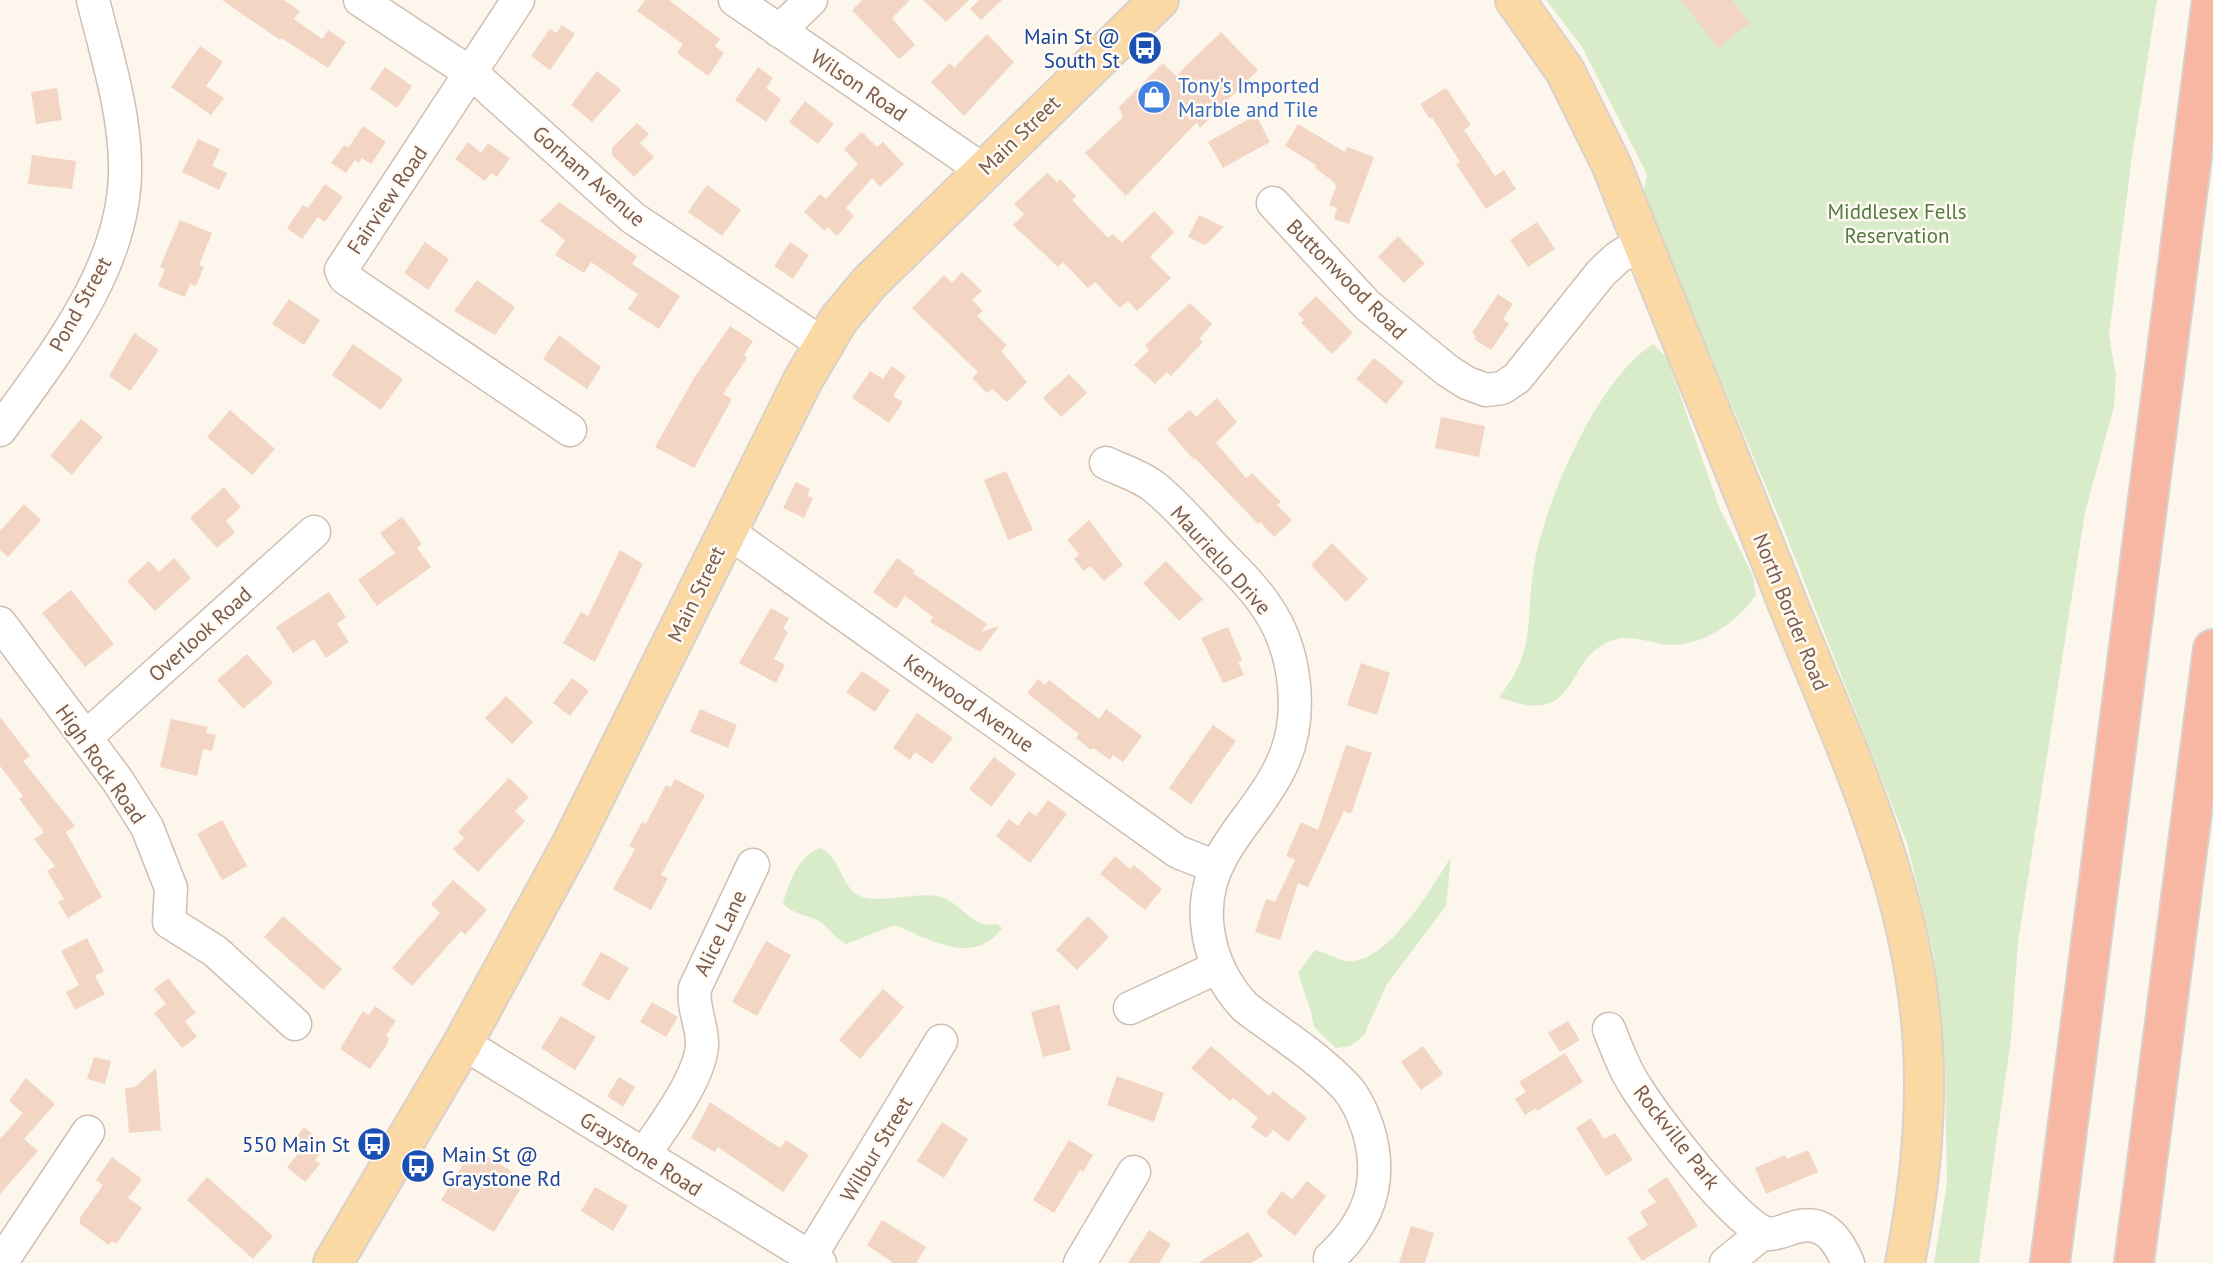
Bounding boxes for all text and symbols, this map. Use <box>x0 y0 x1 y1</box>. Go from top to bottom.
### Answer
place label: Main St @ South St <box>1024 23 1120 74</box>
bus stop icon: Main St @ South St <box>1126 29 1164 67</box>
street label: Wilson Road <box>806 43 912 127</box>
place label: Tony's Imported Marble and Tile <box>1178 72 1320 123</box>
shop icon: Tony's Imported Marble and Tile <box>1135 78 1173 116</box>
street label: Main Street <box>972 89 1066 181</box>
street label: Gorham Avenue <box>527 120 651 232</box>
street label: Fairview Road <box>341 141 433 259</box>
park label: Middlesex Fells Reservation <box>1827 198 1967 249</box>
street label: Buttonwood Road <box>1281 213 1413 345</box>
street label: Pond Street <box>43 252 117 356</box>
street label: Mauriello Drive <box>1165 500 1277 620</box>
street label: North Border Road <box>1747 529 1835 695</box>
street label: Main Street <box>661 542 731 646</box>
street label: Overlook Road <box>143 581 257 687</box>
street label: Kenwood Avenue <box>898 648 1040 758</box>
street label: High Rock Road <box>50 699 152 829</box>
street label: Alice Lane <box>688 886 752 980</box>
street label: Rockville Park <box>1628 1079 1726 1195</box>
street label: Wilbur Street <box>834 1091 918 1207</box>
street label: Graystone Road <box>575 1106 707 1202</box>
bus stop icon: 550 Main St <box>355 1125 393 1163</box>
place label: 550 Main St <box>242 1131 350 1158</box>
place label: Main St @ Graystone Rd <box>442 1141 561 1192</box>
bus stop icon: Main St @ Graystone Rd <box>399 1147 437 1185</box>

